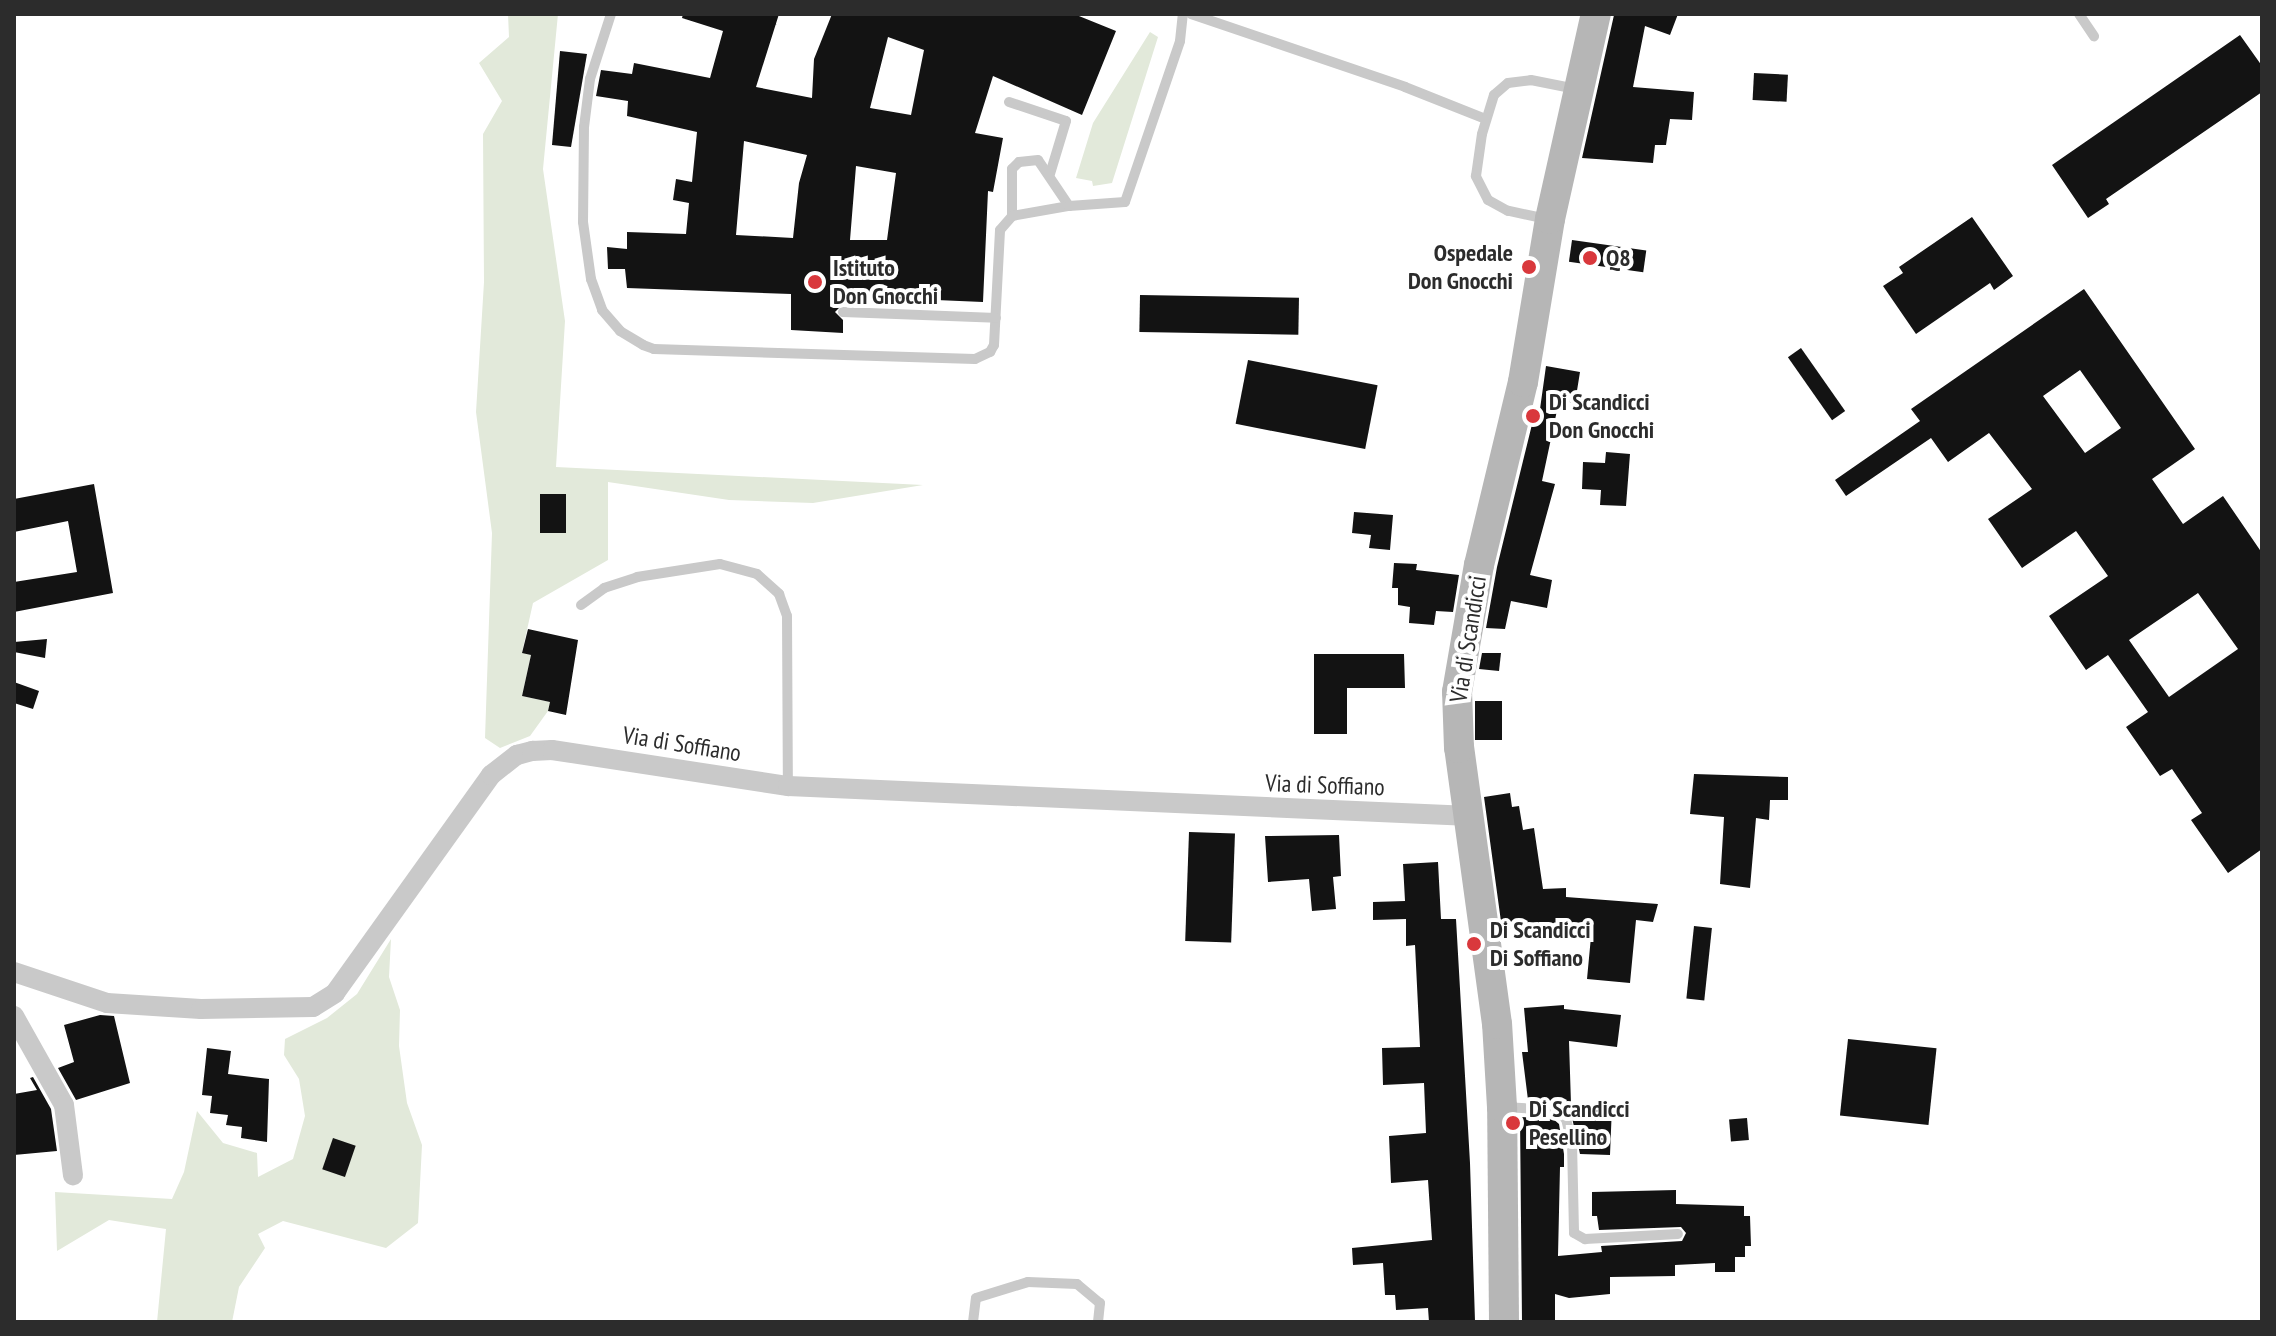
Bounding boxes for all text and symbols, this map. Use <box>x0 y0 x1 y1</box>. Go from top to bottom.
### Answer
place label: Ospedale Don Gnocchi <box>1408 239 1513 295</box>
place label: Q8 <box>1606 244 1631 272</box>
marker: Q8 <box>1581 249 1599 267</box>
place label: Istituto Don Gnocchi <box>833 254 938 310</box>
marker: Ospedale Don Gnocchi <box>1520 258 1538 276</box>
marker: Istituto Don Gnocchi <box>804 271 826 293</box>
place label: Di Scandicci Don Gnocchi <box>1549 388 1654 444</box>
marker: Di Scandicci Don Gnocchi <box>1524 407 1542 425</box>
street label: Via di Scandicci <box>1444 573 1492 705</box>
street label: Via di Soffiano <box>621 720 743 768</box>
street label: Via di Soffiano <box>1265 769 1385 801</box>
place label: Di Scandicci Di Soffiano <box>1490 916 1591 972</box>
marker: Di Scandicci Di Soffiano <box>1465 935 1483 953</box>
place label: Di Scandicci Pesellino <box>1529 1095 1630 1151</box>
marker: Di Scandicci Pesellino <box>1504 1114 1522 1132</box>

